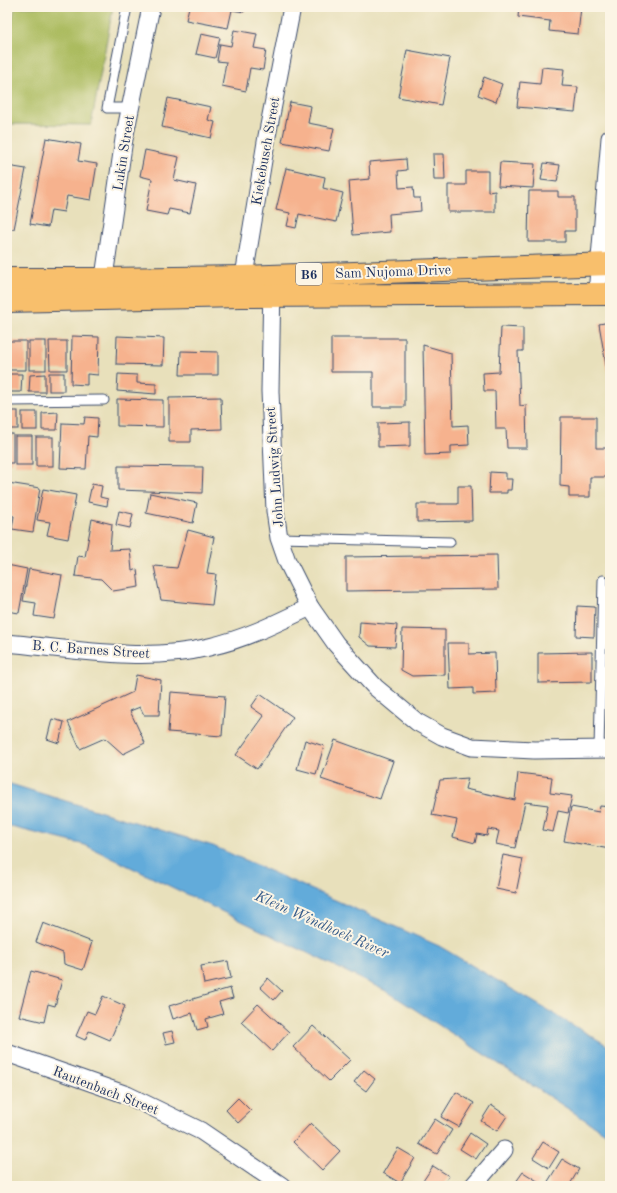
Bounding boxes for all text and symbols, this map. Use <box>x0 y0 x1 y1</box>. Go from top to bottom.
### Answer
street label: Kiekebusch Street <box>250 96 282 207</box>
street label: Lukin Street <box>111 114 137 192</box>
road number: B6 <box>296 263 322 285</box>
street label: Sam Nujoma Drive <box>335 263 451 281</box>
street label: John Ludwig Street <box>264 406 286 528</box>
street label: B. C. Barnes Street <box>32 639 150 661</box>
water label: Klein Windhoek River <box>251 889 391 962</box>
street label: Rautenbach Street <box>51 1064 161 1118</box>

